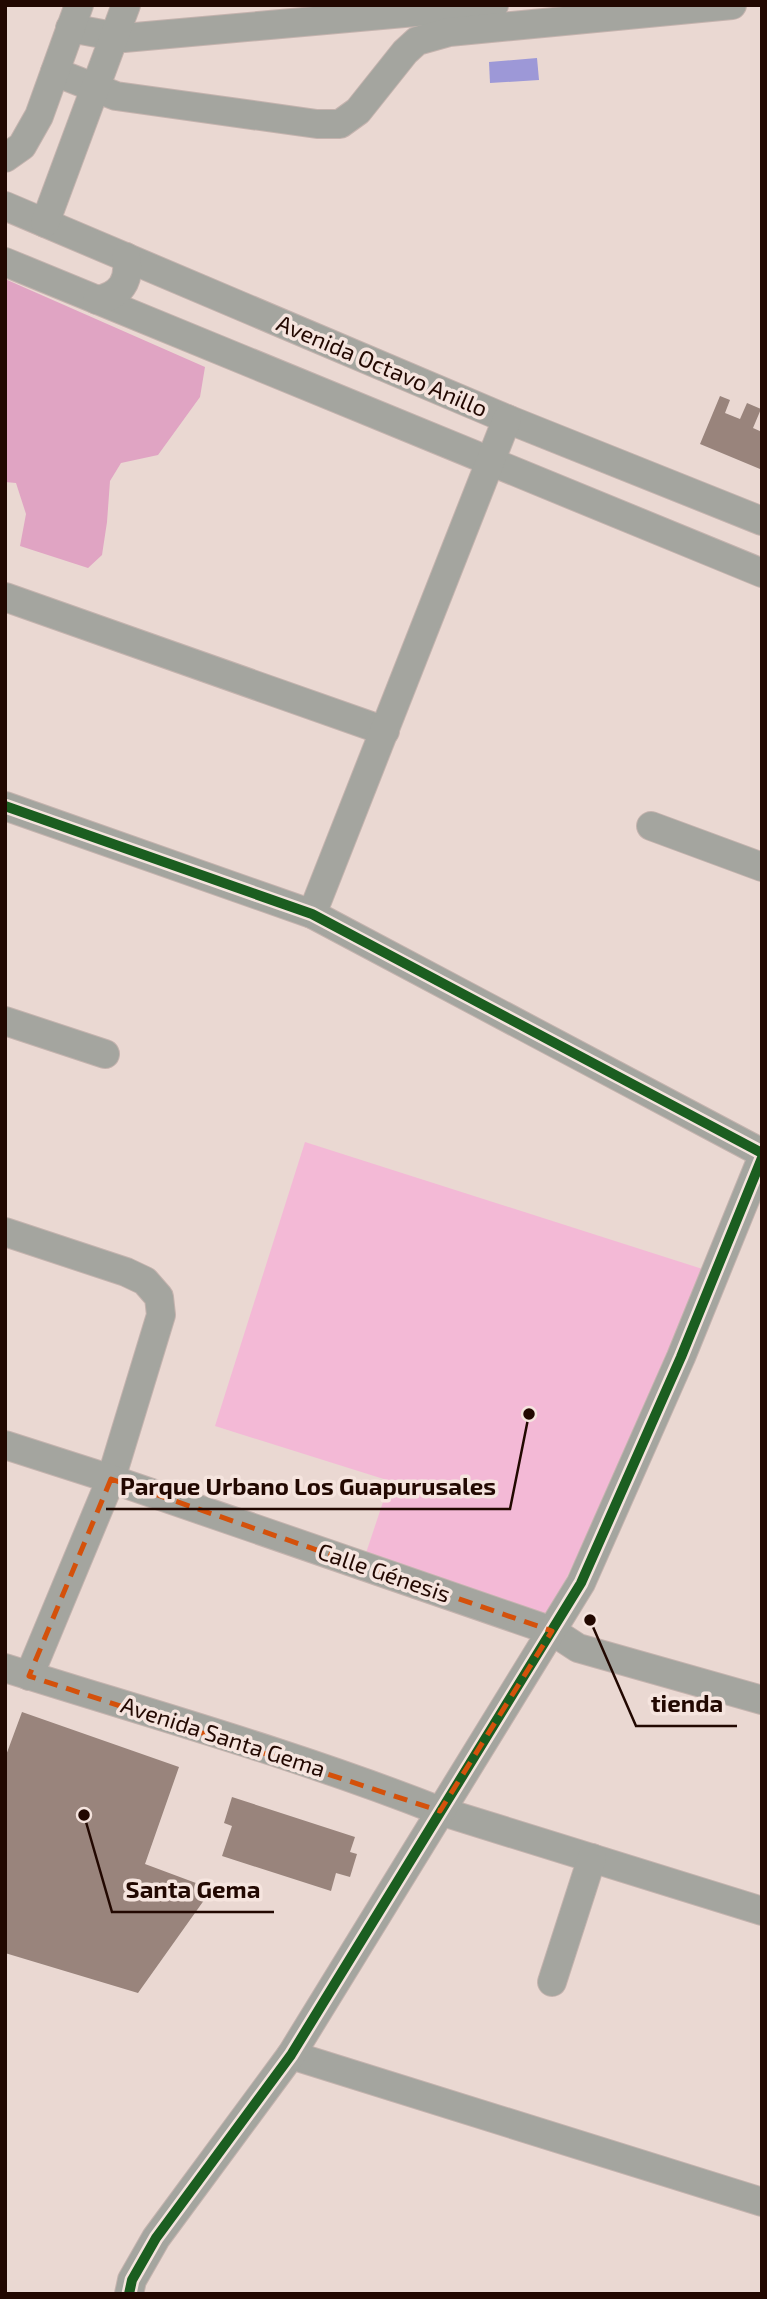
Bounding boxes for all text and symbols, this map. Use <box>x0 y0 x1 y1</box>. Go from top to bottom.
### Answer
street label: Avenida Octavo Anillo <box>273 308 492 422</box>
callout: Parque Urbano Los Guapurusales <box>106 1464 510 1509</box>
text: Parque Urbano Los Guapurusales <box>120 1471 496 1500</box>
street label: Calle Génesis <box>314 1536 454 1608</box>
callout: tienda <box>636 1681 737 1726</box>
text: tienda <box>651 1688 723 1717</box>
street label: Avenida Santa Gema <box>118 1690 329 1782</box>
callout: Santa Gema <box>112 1867 274 1912</box>
text: Santa Gema <box>126 1874 260 1903</box>

